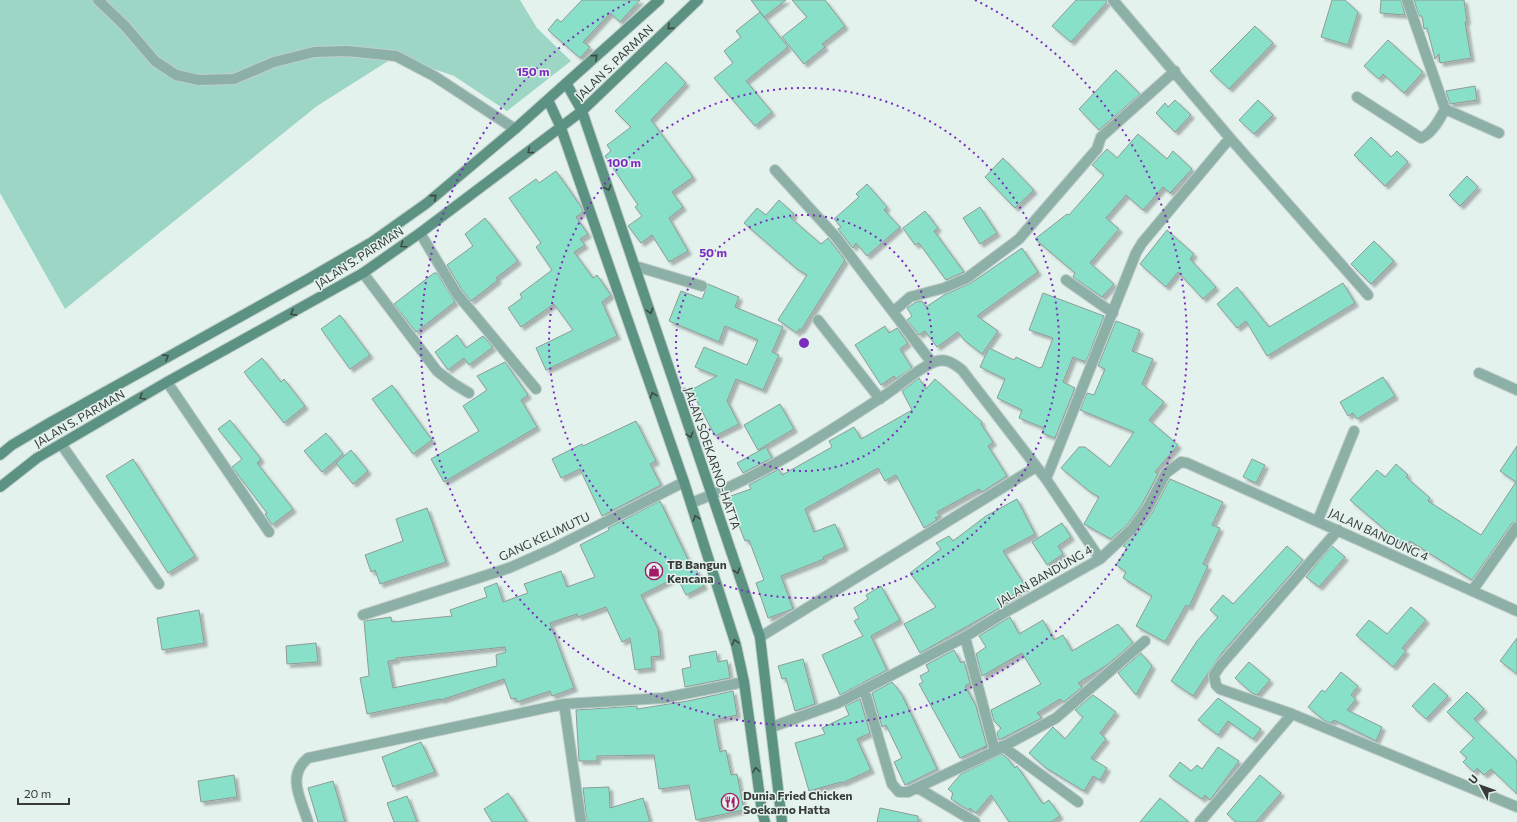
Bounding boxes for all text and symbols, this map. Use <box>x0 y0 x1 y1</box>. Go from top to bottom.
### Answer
street label: JALAN S. PARMAN <box>572 21 656 103</box>
one-way arrow <box>667 22 675 30</box>
one-way arrow <box>591 55 598 62</box>
text: 150 m <box>516 64 550 78</box>
one-way arrow <box>527 146 534 154</box>
text: 100 m <box>607 155 641 169</box>
one-way arrow <box>603 184 612 191</box>
one-way arrow <box>429 195 436 202</box>
street label: JALAN S. PARMAN <box>312 223 406 292</box>
one-way arrow <box>400 240 407 248</box>
text: 50 m <box>699 245 727 259</box>
one-way arrow <box>645 307 654 314</box>
one-way arrow <box>289 309 297 316</box>
centre of rings <box>797 336 811 350</box>
one-way arrow <box>162 354 169 361</box>
street label: JALAN SOEKARNO-HATTA <box>681 385 744 531</box>
street label: JALAN S. PARMAN <box>31 386 127 451</box>
one-way arrow <box>139 392 146 399</box>
one-way arrow <box>649 392 658 399</box>
one-way arrow <box>685 431 694 438</box>
street label: JALAN BANDUNG 4 <box>1327 505 1431 564</box>
street label: GANG KELIMUTU <box>496 509 592 563</box>
one-way arrow <box>692 514 701 521</box>
street label: JALAN BANDUNG 4 <box>994 542 1095 609</box>
place label: TB Bangun Kencana <box>667 557 727 585</box>
shop icon: TB Bangun Kencana <box>644 561 664 581</box>
one-way arrow <box>732 567 741 574</box>
one-way arrow <box>731 638 740 645</box>
north arrow <box>1461 766 1501 806</box>
one-way arrow <box>752 767 761 773</box>
text: U <box>1466 772 1481 786</box>
scale bar <box>18 780 69 806</box>
text: 20 m <box>24 786 51 800</box>
place label: Dunia Fried Chicken Soekarno Hatta <box>743 788 852 816</box>
restaurant icon: Dunia Fried Chicken Soekarno Hatta <box>720 792 740 812</box>

